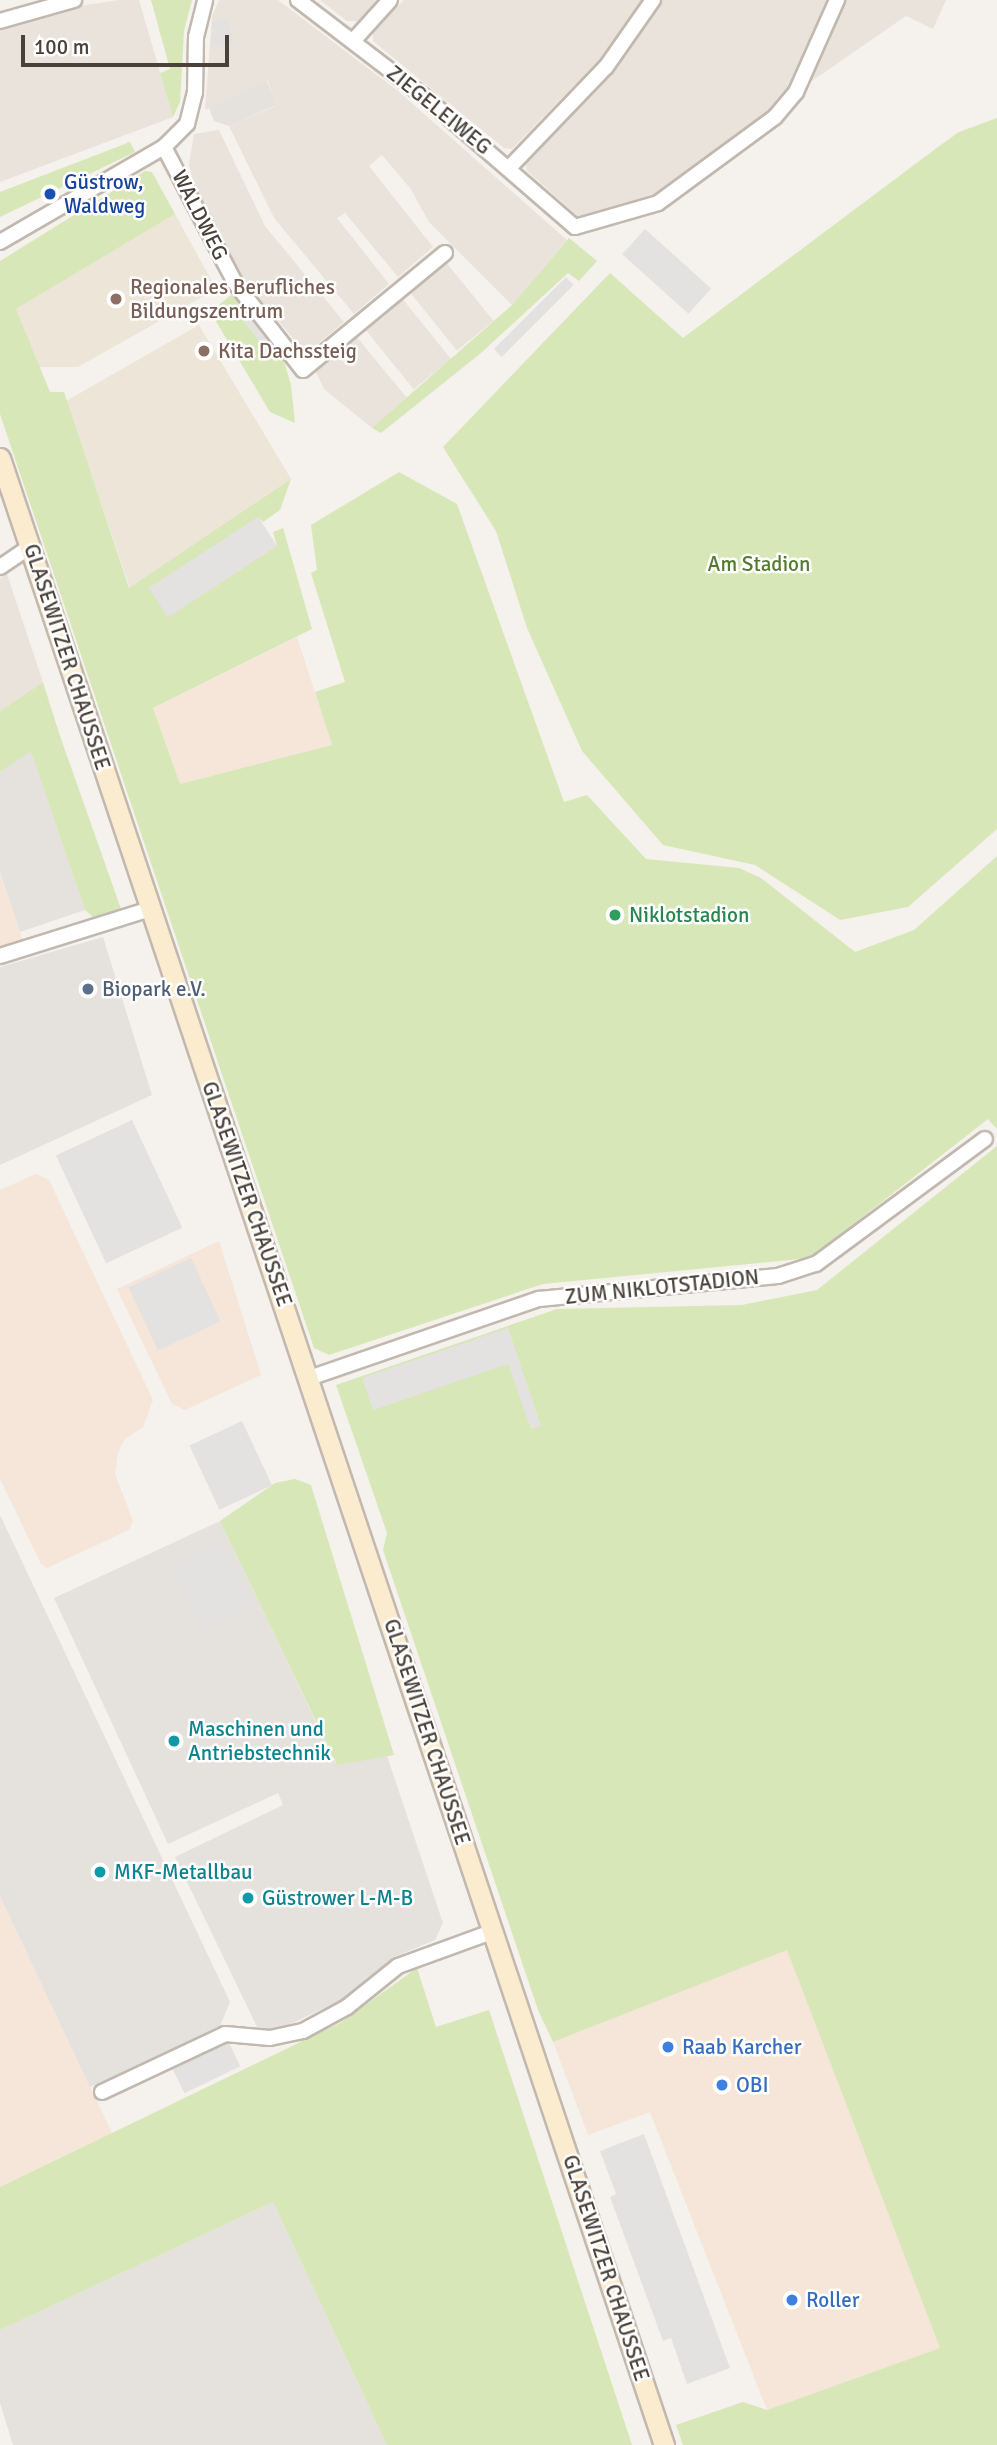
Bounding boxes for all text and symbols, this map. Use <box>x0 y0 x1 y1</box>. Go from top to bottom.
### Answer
scale bar <box>24 21 233 65</box>
text: 100 m <box>34 34 89 60</box>
street label: ZIEGELEIWEG <box>382 60 496 160</box>
street label: WALDWEG <box>167 166 233 264</box>
place label: Güstrow, Waldweg <box>64 169 145 219</box>
marker: Güstrow, Waldweg <box>42 186 58 202</box>
place label: Regionales Berufliches Bildungszentrum <box>130 274 335 324</box>
marker: Regionales Berufliches Bildungszentrum <box>108 291 124 307</box>
place label: Kita Dachssteig <box>218 338 357 364</box>
marker: Kita Dachssteig <box>196 343 212 359</box>
street label: GLASEWITZER CHAUSSEE <box>18 541 116 773</box>
park label: Am Stadion <box>708 551 810 577</box>
place label: Niklotstadion <box>629 902 749 928</box>
marker: Niklotstadion <box>607 907 623 923</box>
place label: Biopark e.V. <box>102 976 206 1002</box>
marker: Biopark e.V. <box>80 981 96 997</box>
street label: GLASEWITZER CHAUSSEE <box>197 1078 297 1310</box>
street label: ZUM NIKLOTSTADION <box>564 1264 760 1310</box>
street label: GLASEWITZER CHAUSSEE <box>378 1616 476 1848</box>
place label: Maschinen und Antriebstechnik <box>188 1716 331 1766</box>
marker: Maschinen und Antriebstechnik <box>166 1733 182 1749</box>
place label: MKF-Metallbau <box>114 1859 253 1885</box>
marker: MKF-Metallbau <box>92 1864 108 1880</box>
place label: Güstrower L-M-B <box>262 1885 413 1911</box>
marker: Güstrower L-M-B <box>240 1890 256 1906</box>
place label: Raab Karcher <box>682 2034 802 2060</box>
marker: Raab Karcher <box>660 2039 676 2055</box>
place label: OBI <box>736 2072 769 2098</box>
marker: OBI <box>714 2077 730 2093</box>
street label: GLASEWITZER CHAUSSEE <box>557 2152 655 2384</box>
place label: Roller <box>806 2287 859 2313</box>
marker: Roller <box>784 2292 800 2308</box>

